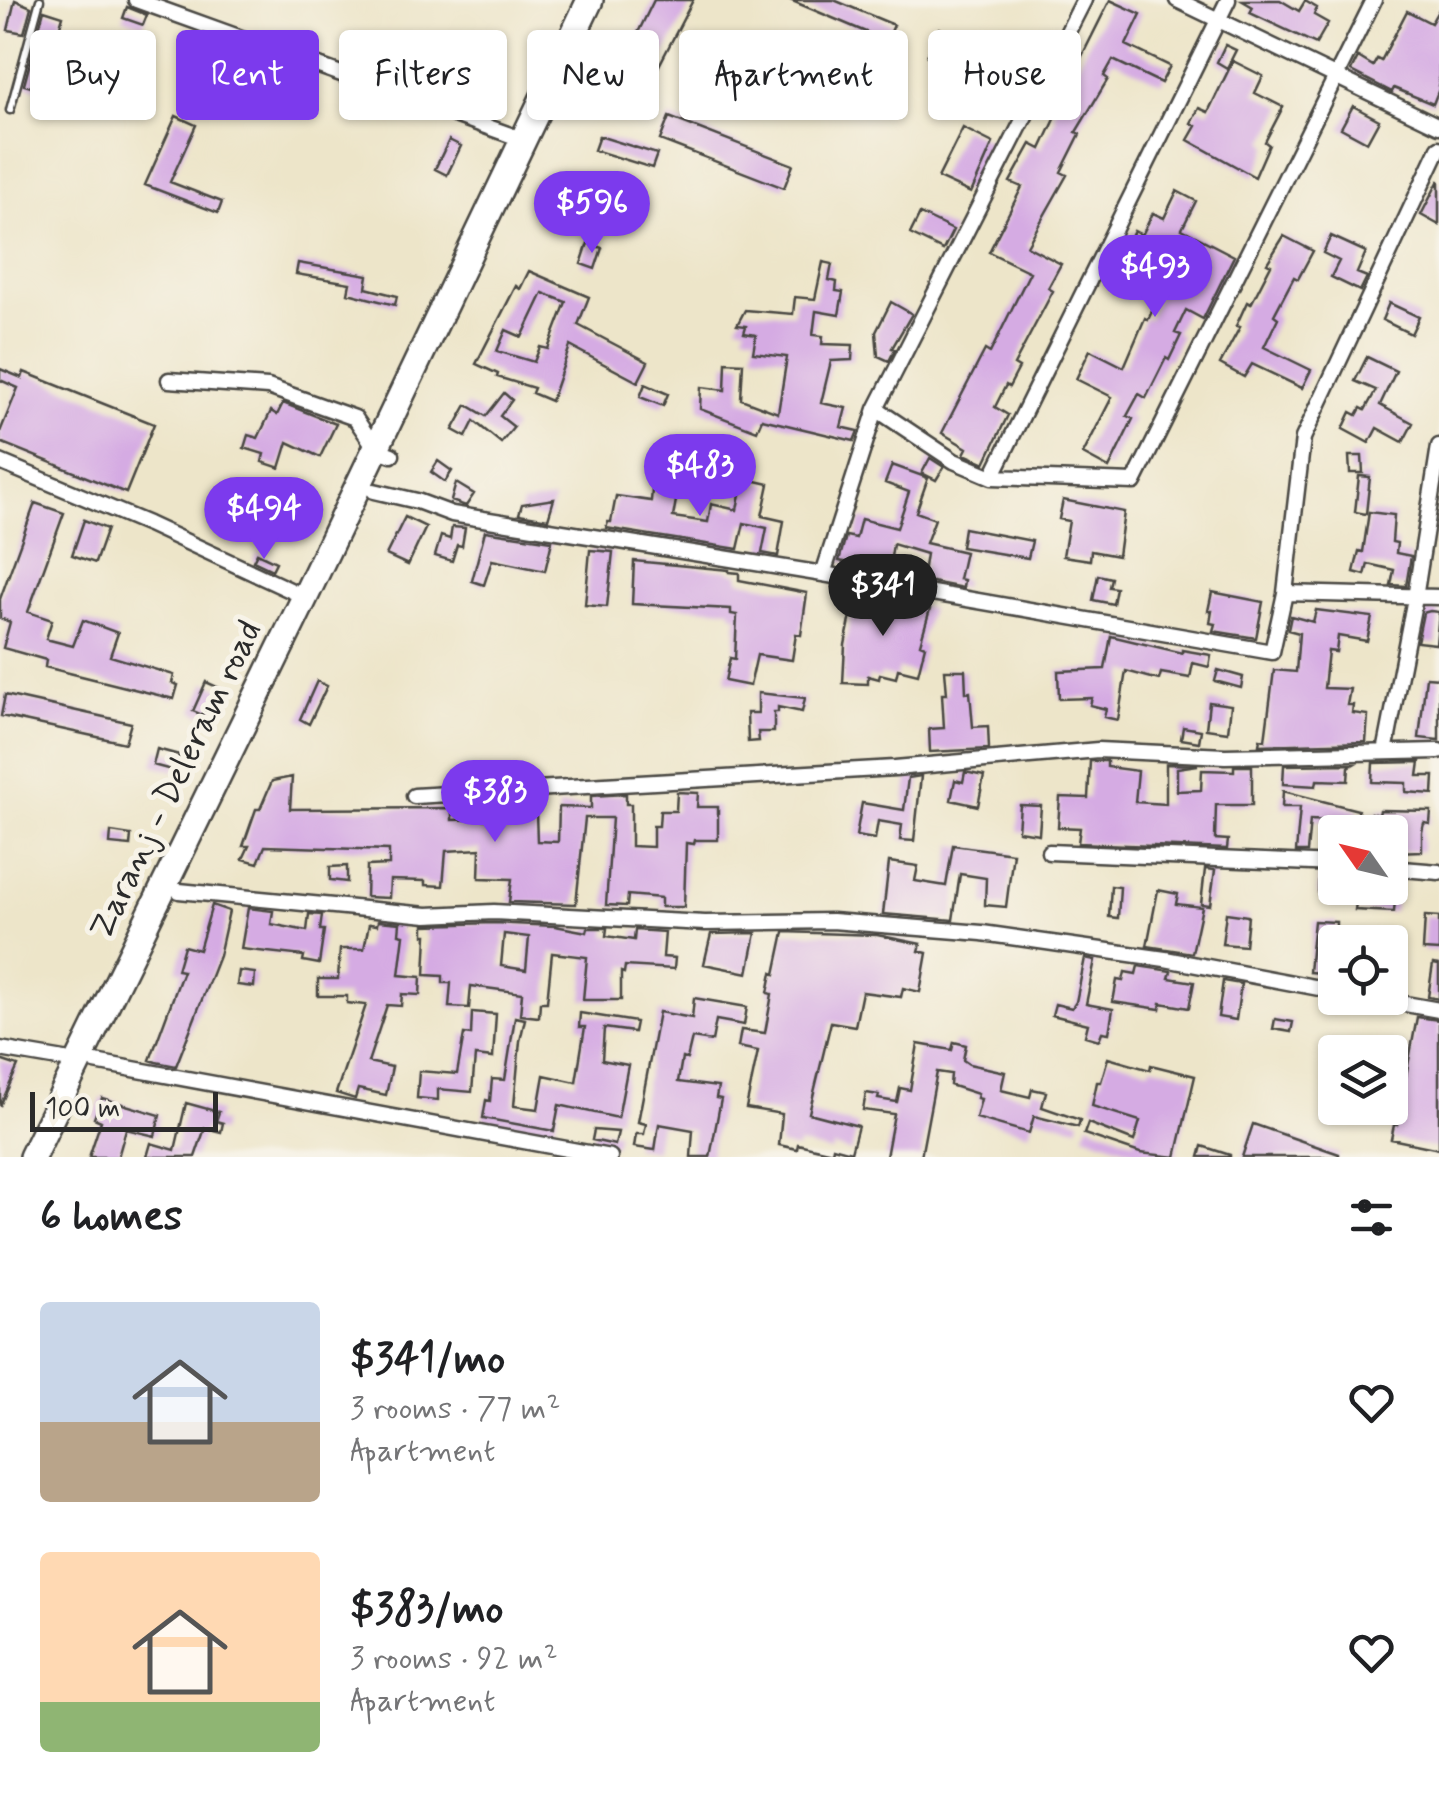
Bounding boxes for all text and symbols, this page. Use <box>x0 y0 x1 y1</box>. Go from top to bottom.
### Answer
chip: Buy <box>30 30 156 120</box>
chip: Rent <box>176 30 319 120</box>
chip: Filters <box>339 30 507 120</box>
chip: New <box>527 30 659 120</box>
chip: Apartment <box>679 30 908 120</box>
chip: House <box>928 30 1081 120</box>
pin: $596 <box>533 171 651 256</box>
text: $596 <box>556 182 628 224</box>
pin: $493 <box>1096 235 1214 320</box>
text: $493 <box>1120 246 1190 288</box>
pin: $483 <box>641 434 759 519</box>
text: $483 <box>666 445 734 487</box>
pin: $494 <box>205 477 323 562</box>
text: $494 <box>226 488 302 530</box>
pin: $341 <box>824 554 942 639</box>
text: $341 <box>850 565 916 607</box>
street label: Zaranj - Deleram road <box>79 613 273 947</box>
pin: $383 <box>436 760 554 845</box>
text: $383 <box>463 771 527 813</box>
north arrow <box>1318 815 1408 905</box>
map controls <box>1318 815 1408 1125</box>
button: locate <box>1318 925 1408 1015</box>
button: layers <box>1318 1035 1408 1125</box>
scale bar <box>30 1087 218 1132</box>
text: 100 m <box>45 1091 120 1128</box>
text: 6 homes <box>40 1190 183 1245</box>
icon: filters <box>1344 1190 1399 1245</box>
text: $341/mo <box>350 1333 505 1388</box>
icon: home <box>120 1342 240 1462</box>
icon: heart <box>1344 1375 1399 1430</box>
text: 3 rooms · 77 m² <box>350 1388 561 1430</box>
text: Apartment <box>350 1430 495 1472</box>
text: $383/mo <box>350 1583 504 1638</box>
icon: home <box>120 1592 240 1712</box>
icon: heart <box>1344 1625 1399 1680</box>
text: 3 rooms · 92 m² <box>350 1638 558 1680</box>
text: Apartment <box>350 1680 495 1722</box>

